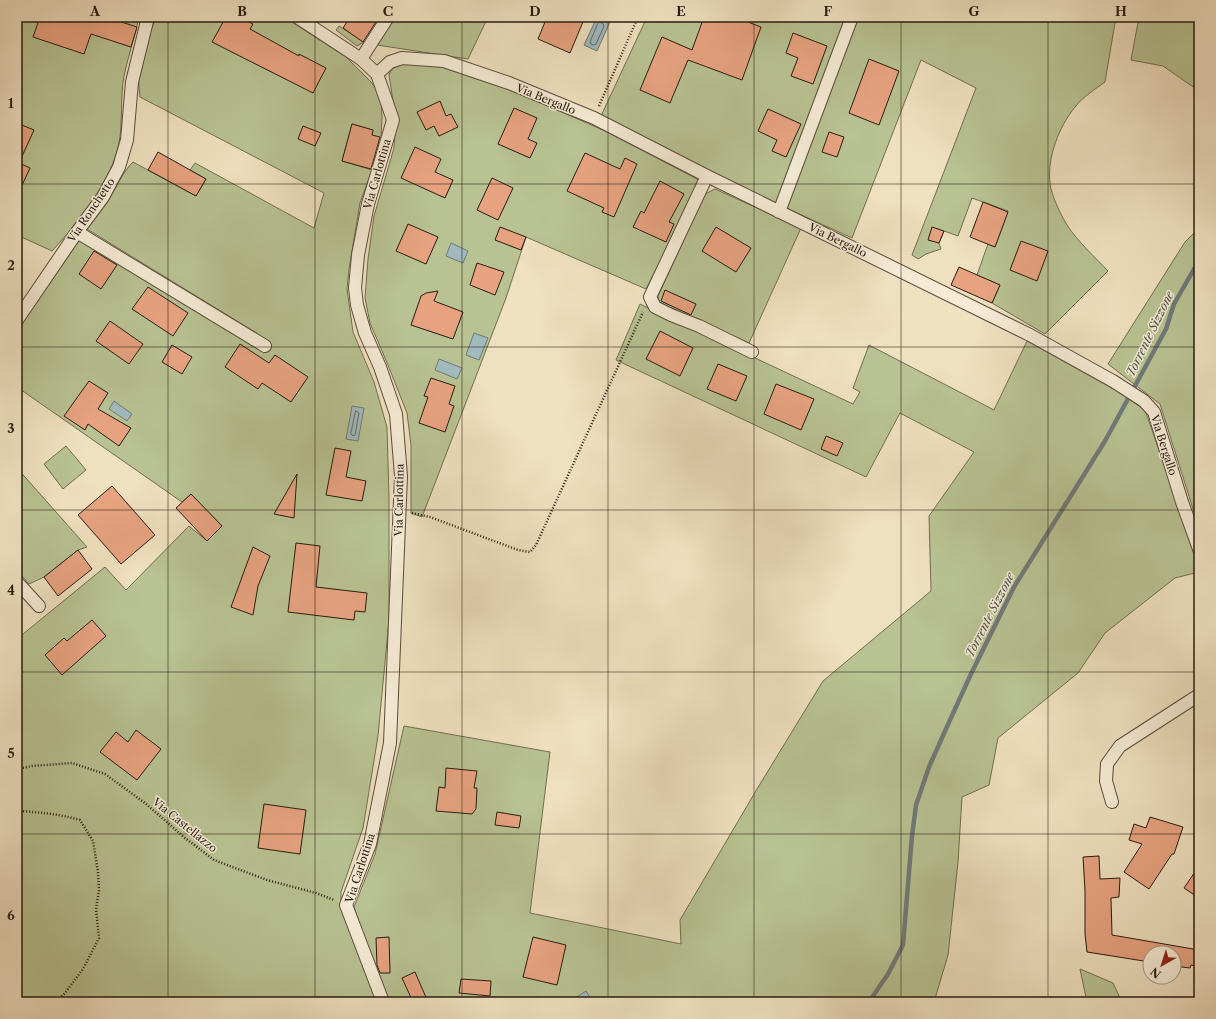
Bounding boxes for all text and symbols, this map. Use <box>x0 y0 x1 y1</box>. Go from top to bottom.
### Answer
text: A <box>89 3 101 19</box>
text: B <box>237 3 247 19</box>
text: C <box>383 3 393 19</box>
text: D <box>529 3 541 19</box>
text: E <box>676 3 686 19</box>
text: F <box>824 3 833 19</box>
text: G <box>968 3 980 19</box>
text: H <box>1115 3 1127 19</box>
street label: Via Bergallo <box>513 80 578 117</box>
text: 1 <box>8 95 14 111</box>
street label: Via Carlottina <box>360 137 394 212</box>
street label: Via Ronchetto <box>64 175 118 246</box>
street label: Via Bergallo <box>806 219 870 260</box>
text: 2 <box>7 257 15 273</box>
water label: Torrente Sizzone <box>1122 288 1177 379</box>
street label: Via Bergallo <box>1147 412 1180 477</box>
text: 3 <box>7 420 15 436</box>
street label: Via Carlottina <box>391 463 407 537</box>
water label: Torrente Sizzone <box>962 569 1018 660</box>
text: 4 <box>7 582 15 598</box>
text: 5 <box>7 745 15 761</box>
street label: Via Castellazzo <box>149 794 220 856</box>
street label: Via Carlottina <box>342 831 378 906</box>
text: 6 <box>7 907 15 923</box>
north arrow <box>1142 945 1182 985</box>
text: N <box>1147 964 1164 981</box>

